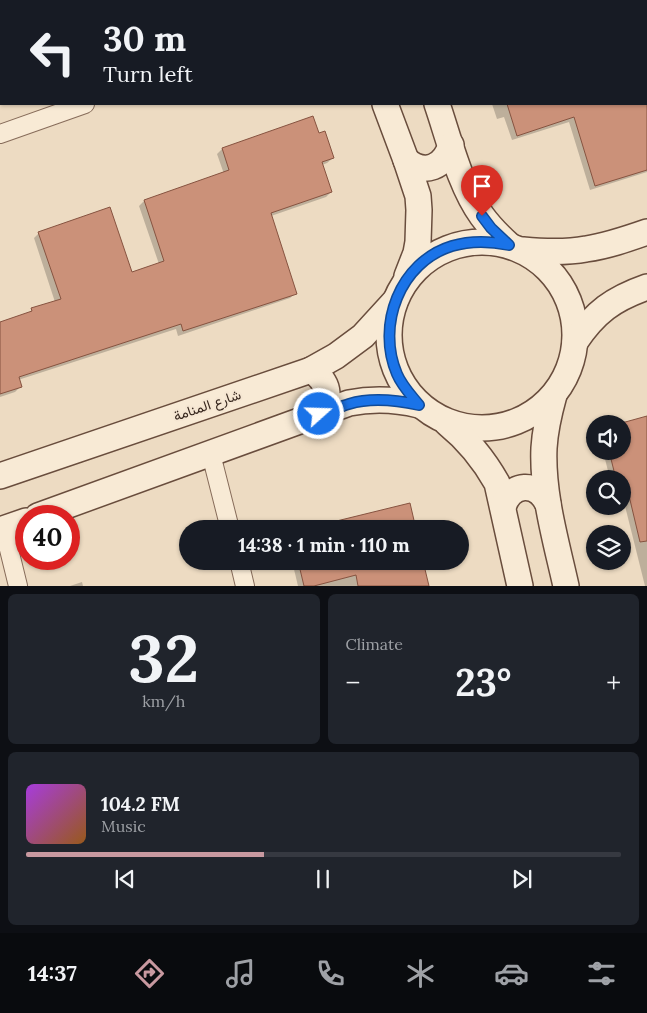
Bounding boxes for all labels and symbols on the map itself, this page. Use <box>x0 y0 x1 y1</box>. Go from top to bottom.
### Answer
pin <box>461 165 503 216</box>
street label: شارع المنامة <box>171 385 244 427</box>
position arrow <box>292 387 344 439</box>
speed limit sign: 40 <box>15 505 80 570</box>

